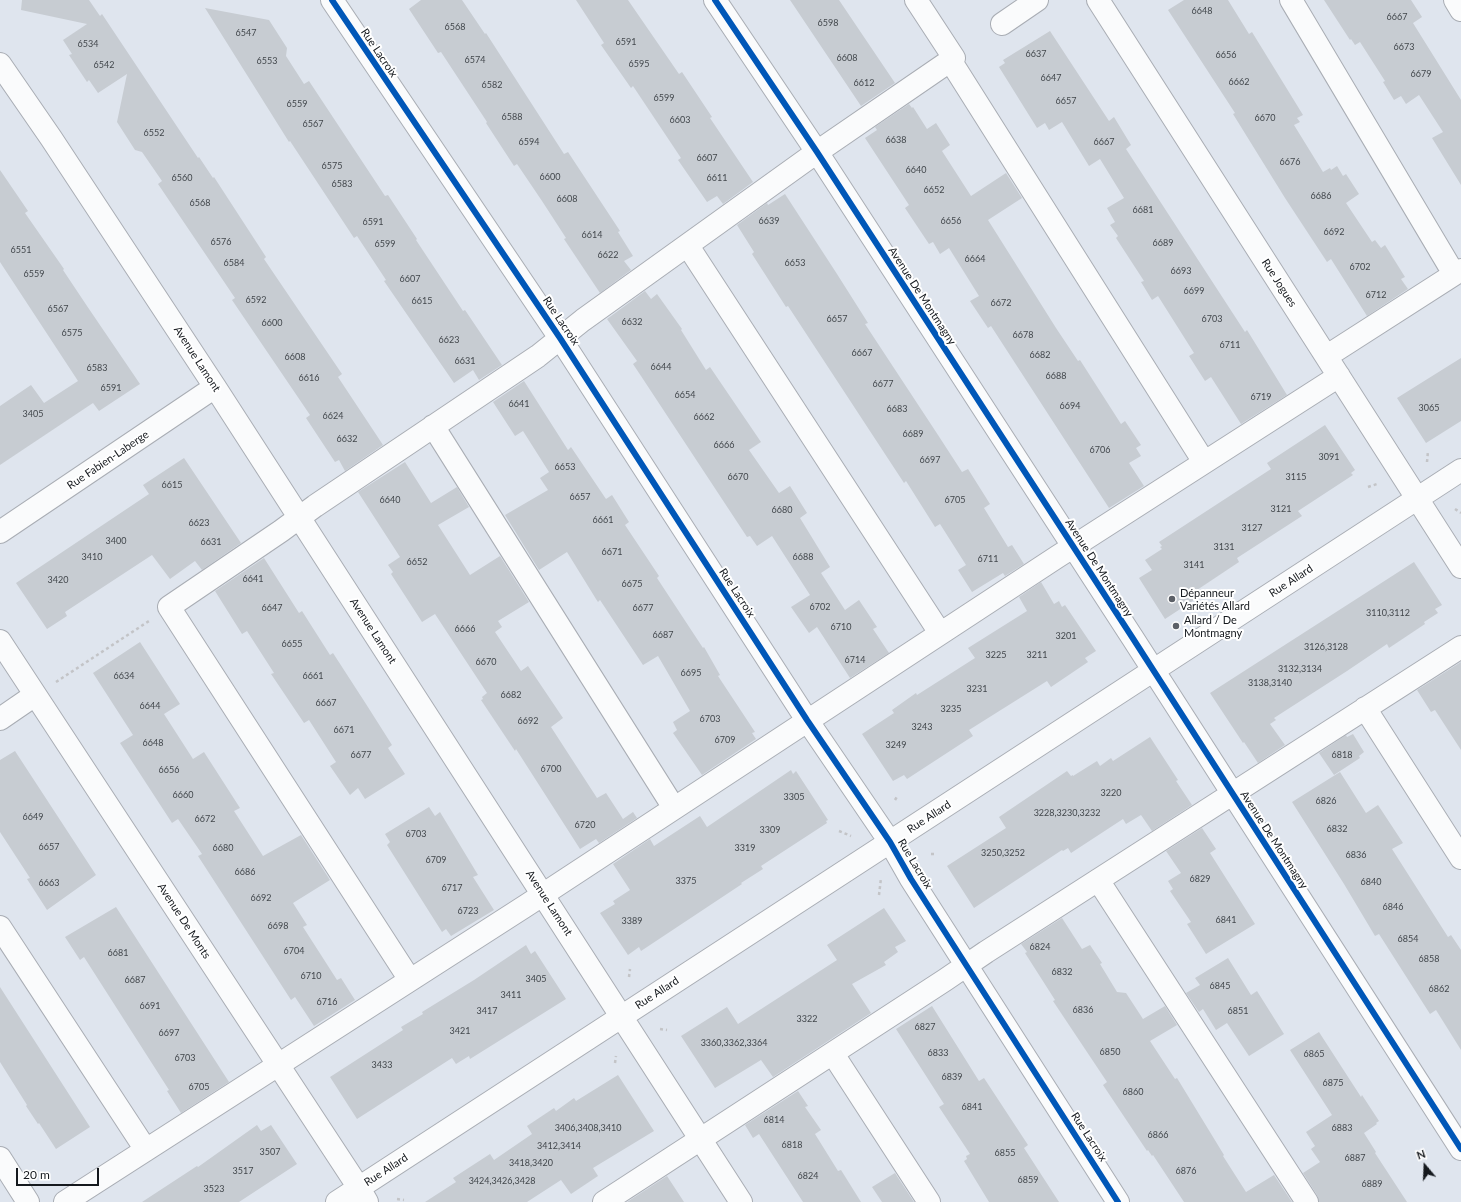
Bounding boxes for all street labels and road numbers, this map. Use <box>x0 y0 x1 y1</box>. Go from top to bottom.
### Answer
street label: Rue Lacroix <box>358 26 400 80</box>
street label: Avenue De Montmagny <box>885 244 959 348</box>
street label: Rue Jogues <box>1259 257 1299 309</box>
street label: Rue Lacroix <box>540 294 582 348</box>
street label: Avenue Lamont <box>171 324 223 394</box>
street label: Rue Fabien-Laberge <box>65 428 151 492</box>
street label: Avenue De Montmagny <box>1062 516 1136 620</box>
street label: Rue Allard <box>1267 562 1315 600</box>
street label: Rue Lacroix <box>716 566 758 620</box>
street label: Avenue Lamont <box>347 596 399 666</box>
street label: Avenue De Montmagny <box>1237 788 1311 892</box>
street label: Rue Allard <box>905 798 953 836</box>
street label: Rue Lacroix <box>895 837 935 891</box>
street label: Avenue Lamont <box>523 868 575 938</box>
street label: Avenue De Monts <box>155 881 213 961</box>
street label: Rue Allard <box>633 974 681 1012</box>
street label: Rue Lacroix <box>1068 1110 1110 1164</box>
street label: Rue Allard <box>362 1151 410 1189</box>

